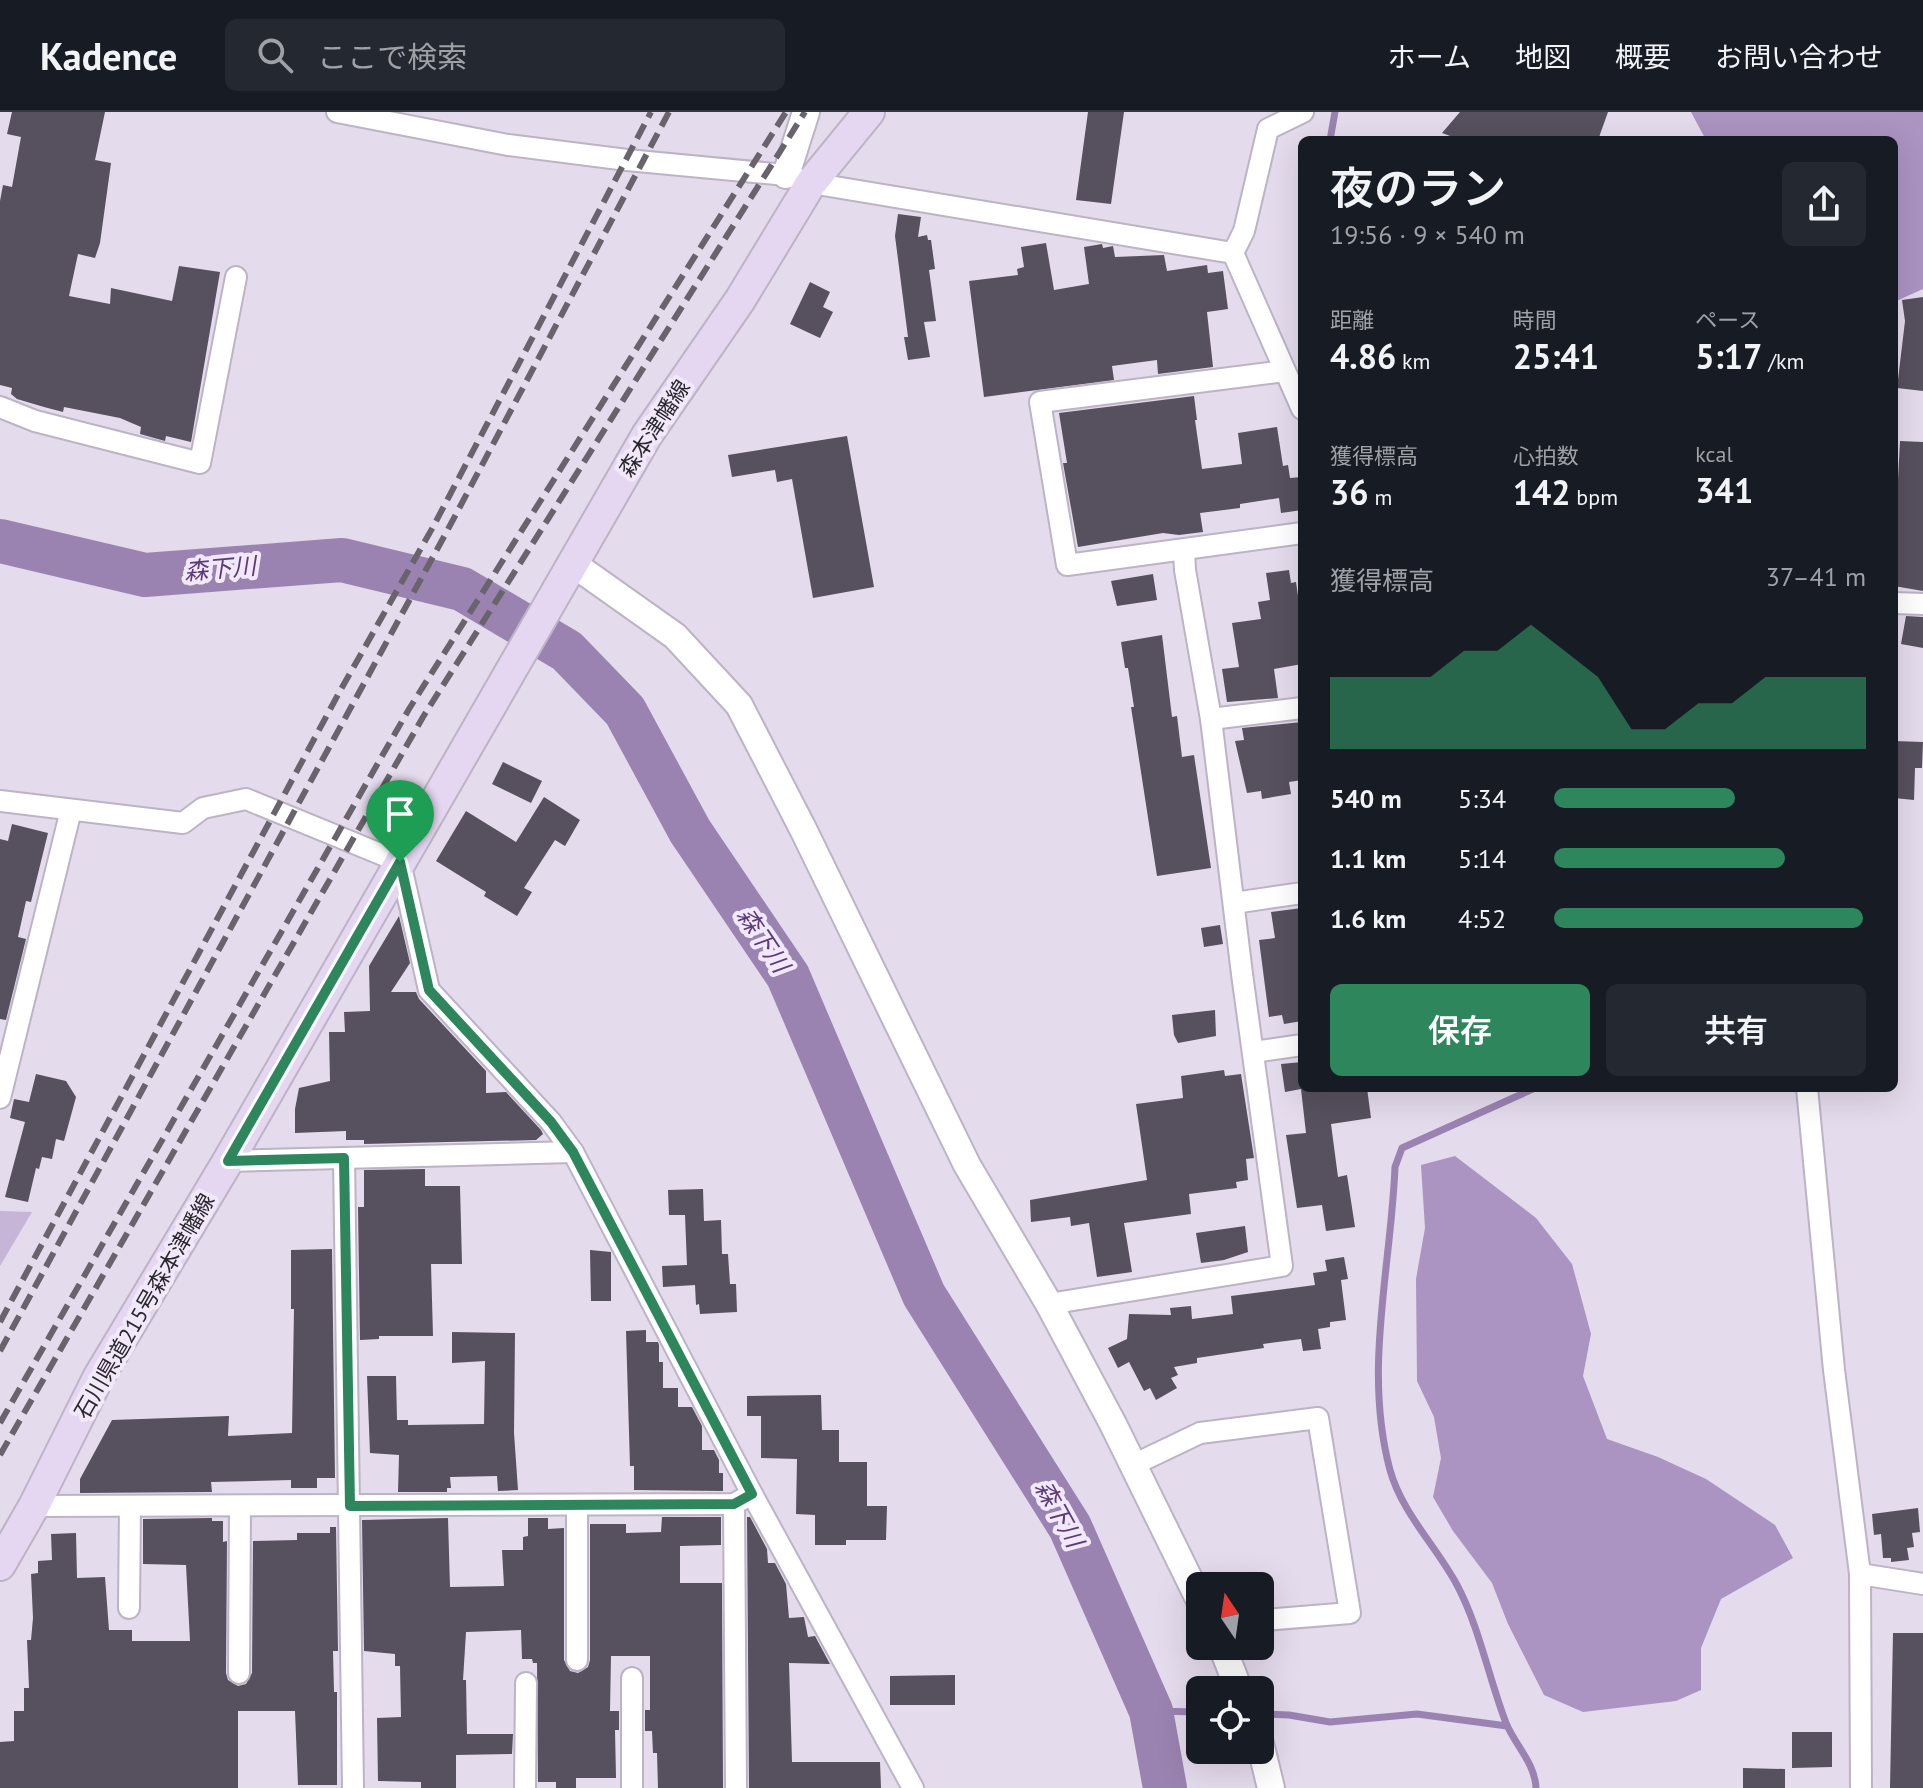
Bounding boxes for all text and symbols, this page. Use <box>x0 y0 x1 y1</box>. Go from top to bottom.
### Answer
search box <box>225 19 785 91</box>
text: Kadence <box>40 31 177 80</box>
icon: search <box>253 33 297 77</box>
text: ここで検索 <box>317 37 467 76</box>
text: ホーム <box>1388 38 1471 75</box>
text: 地図 <box>1515 38 1571 75</box>
text: 概要 <box>1615 38 1671 75</box>
text: お問い合わせ <box>1715 38 1883 75</box>
text: 夜のラン <box>1330 159 1506 216</box>
button: share <box>1782 162 1866 246</box>
text: 19:56 · 9 × 540 m <box>1330 218 1525 251</box>
text: 距離 <box>1330 306 1374 334</box>
text: 時間 <box>1513 306 1557 334</box>
text: ペース <box>1695 306 1760 334</box>
text: 4.86 <box>1330 334 1396 378</box>
text: 25:41 <box>1513 334 1599 378</box>
text: 5:17 <box>1695 334 1762 378</box>
text: km <box>1396 347 1430 375</box>
text: /km <box>1762 347 1804 375</box>
street label: 森本津幡線 <box>612 374 696 482</box>
text: kcal <box>1695 440 1733 468</box>
text: 獲得標高 <box>1330 442 1418 470</box>
text: 心拍数 <box>1513 442 1579 470</box>
text: 341 <box>1695 468 1753 512</box>
text: 36 <box>1330 470 1369 514</box>
text: 142 <box>1513 470 1571 514</box>
text: m <box>1369 483 1392 511</box>
text: bpm <box>1571 483 1618 511</box>
water label: 森下川 <box>183 550 260 587</box>
text: 37–41 m <box>1766 560 1866 593</box>
text: 獲得標高 <box>1330 564 1434 597</box>
pin <box>366 780 434 862</box>
text: 540 m <box>1330 782 1402 815</box>
text: 5:34 <box>1458 782 1506 815</box>
icon: arrive <box>378 792 422 836</box>
text: 1.1 km <box>1330 842 1406 875</box>
text: 5:14 <box>1458 842 1506 875</box>
water label: 森下川 <box>730 901 798 981</box>
text: 1.6 km <box>1330 902 1406 935</box>
text: 4:52 <box>1458 902 1506 935</box>
button: 保存 <box>1330 984 1590 1076</box>
button: 共有 <box>1606 984 1866 1076</box>
street label: 石川県道215号森本津幡線 <box>68 1188 220 1424</box>
water label: 森下川 <box>1028 1475 1092 1555</box>
north arrow <box>1186 1572 1274 1660</box>
map controls <box>1186 1572 1274 1764</box>
button: locate <box>1186 1676 1274 1764</box>

